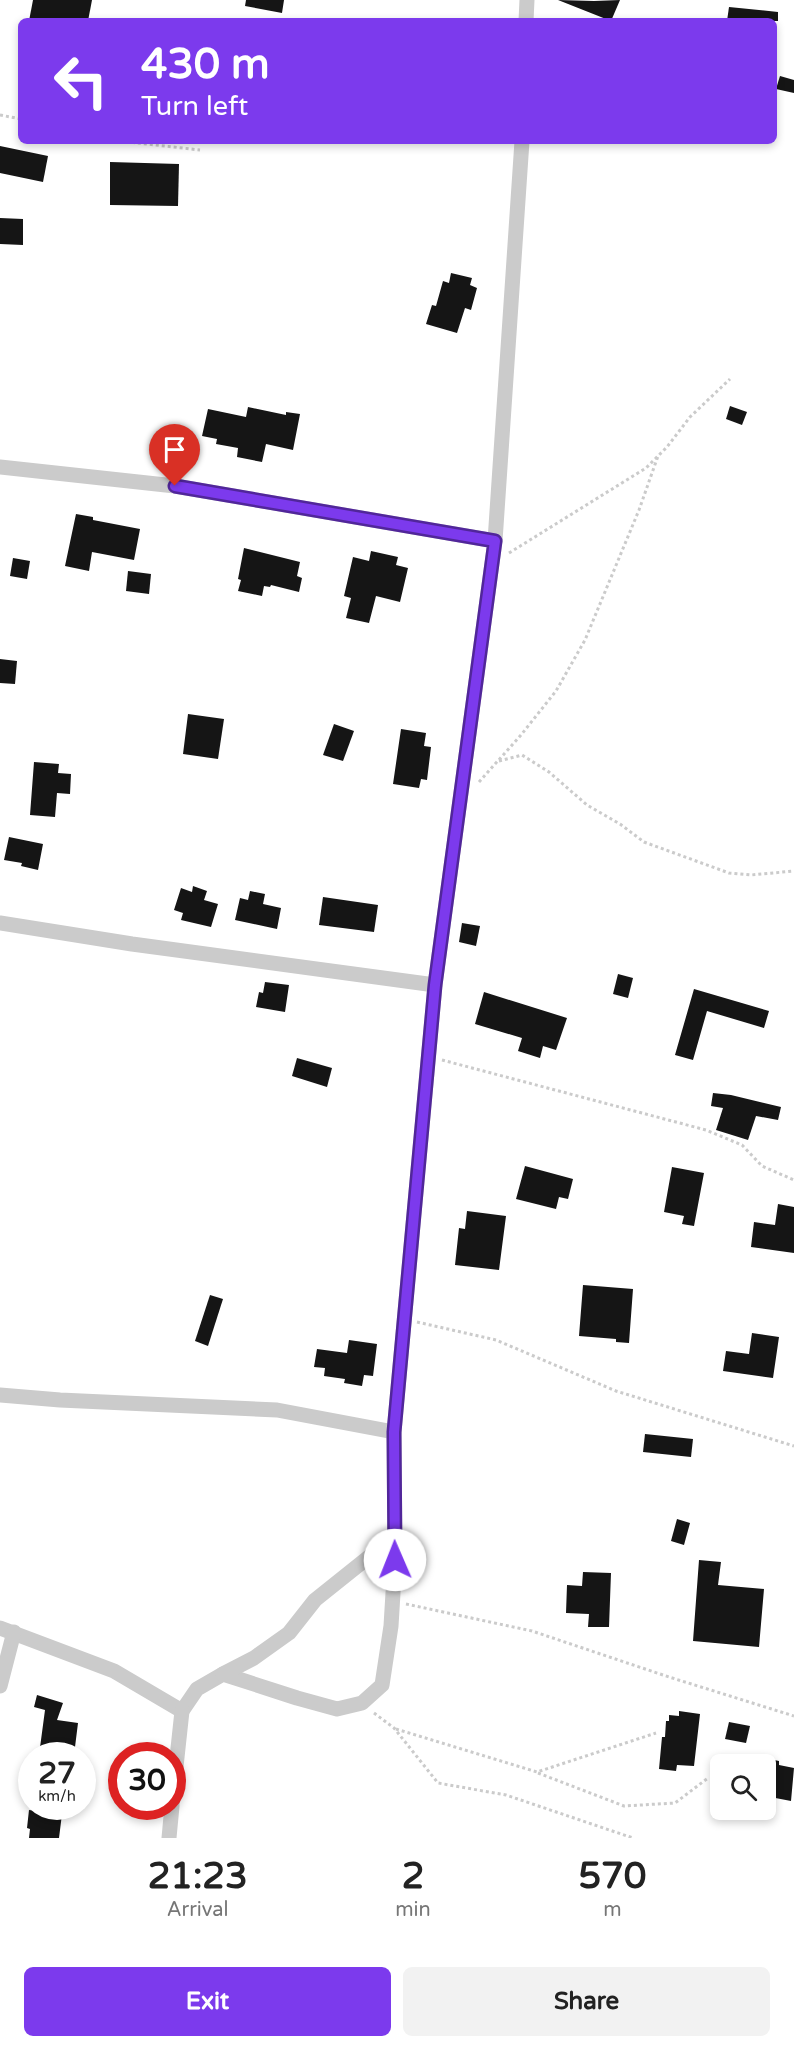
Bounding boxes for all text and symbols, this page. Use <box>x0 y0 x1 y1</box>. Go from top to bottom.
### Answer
text: 430 m <box>141 39 270 90</box>
icon: left <box>42 42 120 120</box>
text: Turn left <box>141 90 248 123</box>
pin <box>149 424 200 486</box>
icon: arrive <box>158 433 191 466</box>
position arrow <box>363 1528 427 1592</box>
speed limit sign: 30 <box>108 1742 186 1820</box>
map controls <box>710 1754 776 1820</box>
button: search <box>710 1754 776 1820</box>
text: 27 <box>38 1755 76 1792</box>
text: km/h <box>38 1787 76 1805</box>
text: 21:23 <box>148 1855 248 1898</box>
text: 2 <box>402 1855 424 1898</box>
text: 570 <box>578 1855 646 1898</box>
text: Arrival <box>167 1898 229 1922</box>
text: min <box>395 1898 431 1922</box>
text: m <box>603 1898 622 1922</box>
button: Exit <box>24 1967 391 2036</box>
button: Share <box>403 1967 770 2036</box>

